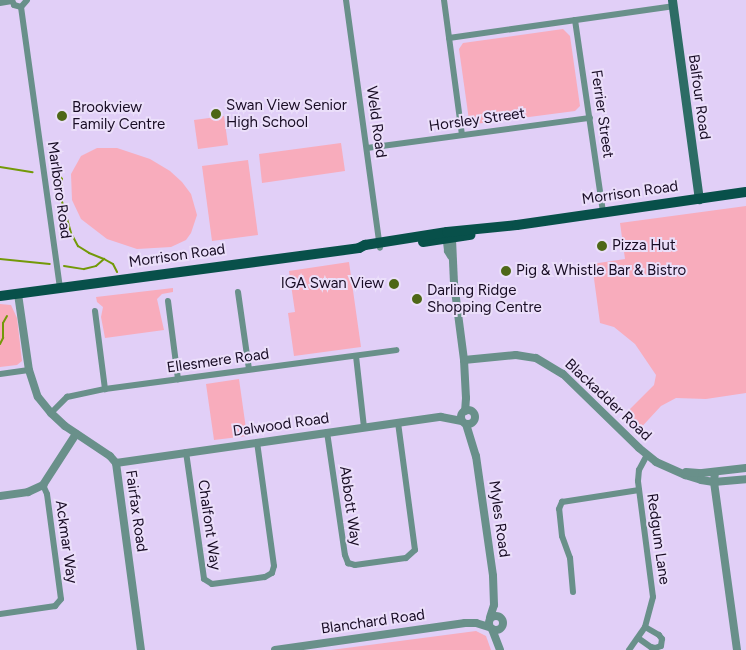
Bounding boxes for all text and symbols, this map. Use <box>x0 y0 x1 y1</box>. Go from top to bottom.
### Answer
street label: Balfour Road <box>684 53 714 141</box>
street label: Ferrier Street <box>587 69 617 159</box>
street label: Weld Road <box>362 85 390 159</box>
place label: Swan View Senior High School <box>226 96 347 131</box>
place label: Brookview Family Centre <box>72 98 165 133</box>
street label: Horsley Street <box>428 104 526 136</box>
marker: Swan View Senior High School <box>210 108 222 120</box>
marker: Brookview Family Centre <box>56 110 68 122</box>
street label: Marlboro Road <box>43 140 75 240</box>
street label: Morrison Road <box>581 177 679 209</box>
place label: Pizza Hut <box>612 237 676 255</box>
street label: Morrison Road <box>128 240 226 272</box>
marker: Pizza Hut <box>596 240 608 252</box>
place label: Pig & Whistle Bar & Bistro <box>516 262 686 280</box>
marker: Pig & Whistle Bar & Bistro <box>500 265 512 277</box>
place label: IGA Swan View <box>281 275 384 293</box>
marker: IGA Swan View <box>388 278 400 290</box>
place label: Darling Ridge Shopping Centre <box>427 281 542 316</box>
marker: Darling Ridge Shopping Centre <box>411 293 423 305</box>
street label: Ellesmere Road <box>166 345 270 377</box>
street label: Blackadder Road <box>561 355 655 445</box>
street label: Dalwood Road <box>232 409 330 441</box>
street label: Abbott Way <box>335 465 365 547</box>
street label: Fairfax Road <box>121 469 151 553</box>
street label: Chalfont Way <box>194 479 224 571</box>
street label: Myles Road <box>485 479 513 559</box>
street label: Redgum Lane <box>643 492 673 586</box>
street label: Ackmar Way <box>51 499 81 585</box>
street label: Blanchard Road <box>320 606 426 638</box>

